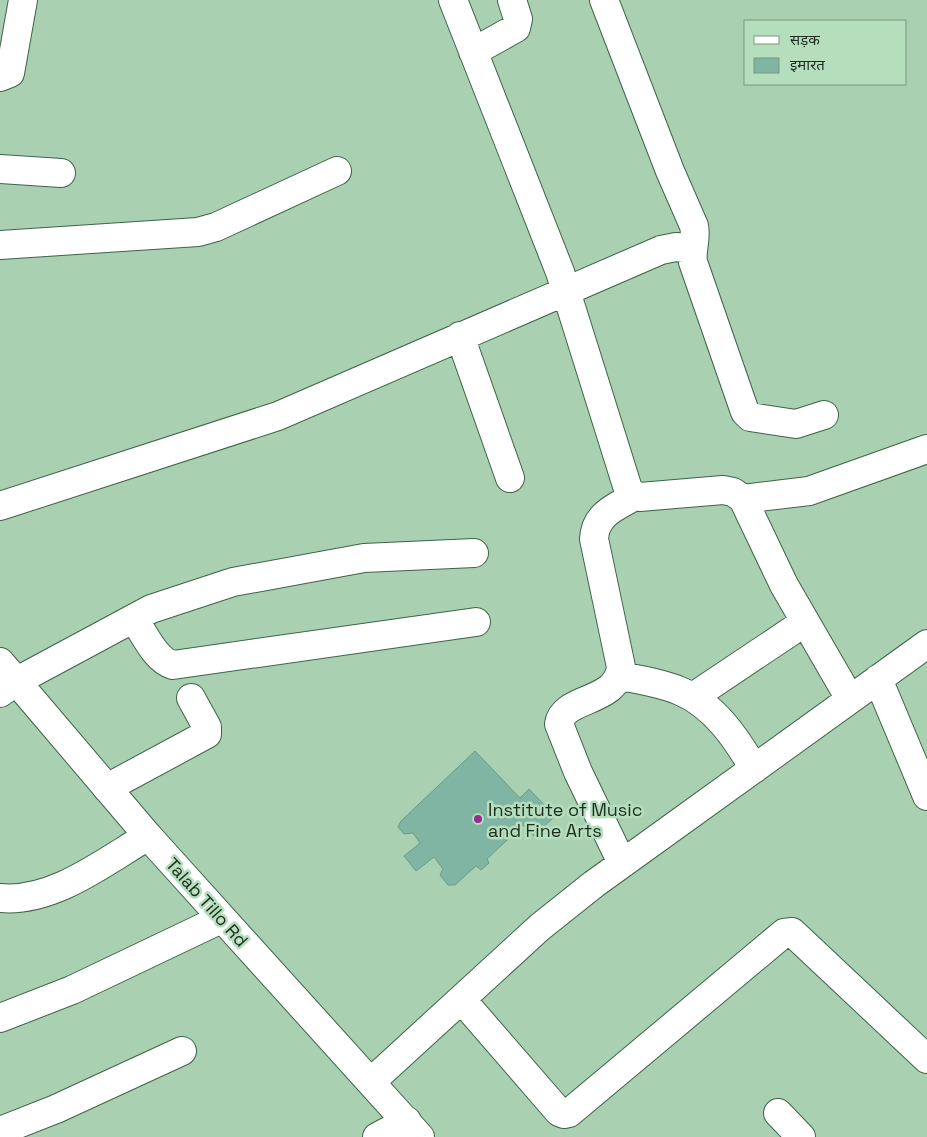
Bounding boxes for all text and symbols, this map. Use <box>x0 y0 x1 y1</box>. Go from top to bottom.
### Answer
legend <box>744 20 907 85</box>
text: सड़क <box>790 30 820 49</box>
text: इमारत <box>790 55 825 74</box>
place label: Institute of Music and Fine Arts <box>488 798 643 842</box>
marker: Institute of Music and Fine Arts <box>472 813 484 825</box>
street label: Talab Tillo Rd <box>161 853 253 951</box>

